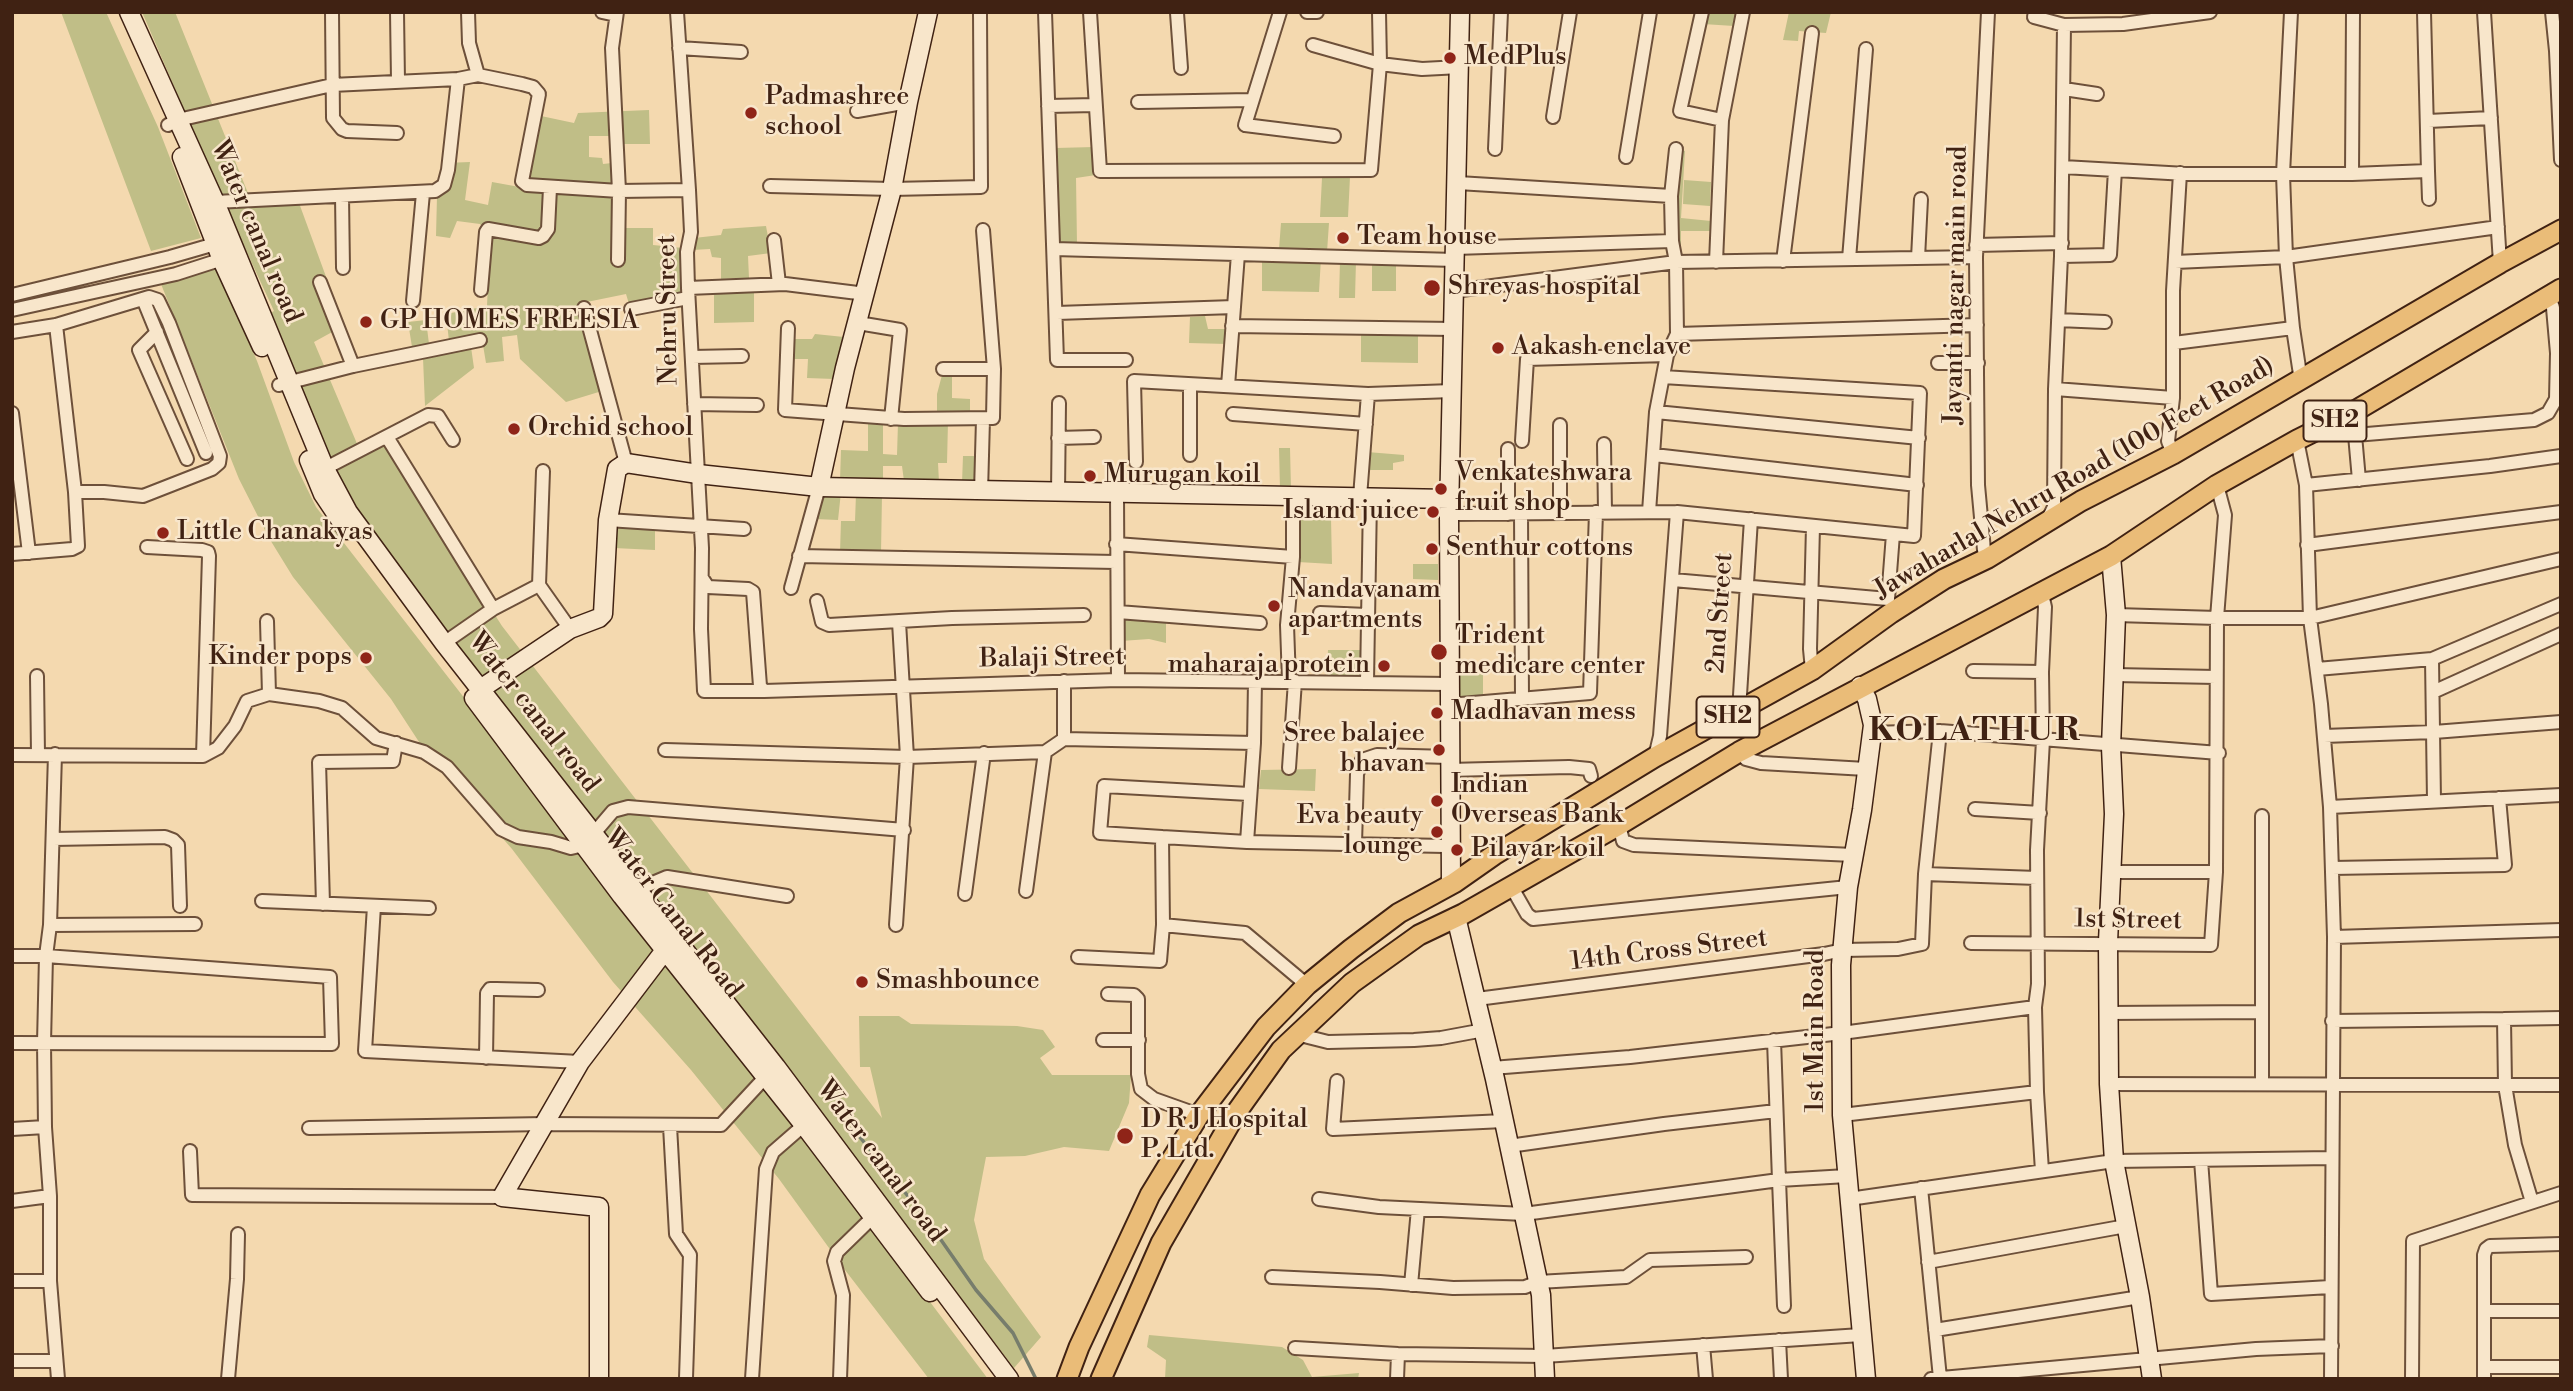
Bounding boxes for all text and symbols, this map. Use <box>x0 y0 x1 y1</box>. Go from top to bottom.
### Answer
place label: MedPlus <box>1464 42 1567 74</box>
marker: MedPlus <box>1442 50 1458 66</box>
place label: Padmashree school <box>765 82 909 144</box>
marker: Padmashree school <box>743 105 759 121</box>
street label: Water canal road <box>202 136 308 328</box>
street label: Jayanti nagar main road <box>1939 145 1975 425</box>
place label: Team house <box>1357 222 1497 254</box>
marker: Team house <box>1335 230 1351 246</box>
street label: Nehru Street <box>652 235 686 385</box>
place label: Shreyas hospital <box>1448 272 1640 304</box>
marker: Shreyas hospital <box>1422 278 1442 298</box>
place label: GP HOMES FREESIA <box>380 306 639 338</box>
marker: GP HOMES FREESIA <box>358 314 374 330</box>
place label: Aakash enclave <box>1512 332 1691 364</box>
marker: Aakash enclave <box>1490 340 1506 356</box>
street label: Jawaharlal Nehru Road (100 Feet Road) <box>1869 351 2281 607</box>
road number: SH2 <box>2304 400 2366 442</box>
place label: Orchid school <box>528 413 693 445</box>
marker: Orchid school <box>506 421 522 437</box>
place label: Venkateshwara fruit shop <box>1455 458 1632 520</box>
place label: Murugan koil <box>1104 460 1260 492</box>
marker: Murugan koil <box>1082 468 1098 484</box>
marker: Venkateshwara fruit shop <box>1433 481 1449 497</box>
place label: Island juice <box>1283 496 1419 528</box>
marker: Island juice <box>1425 504 1441 520</box>
place label: Little Chanakyas <box>177 517 373 549</box>
marker: Little Chanakyas <box>155 525 171 541</box>
place label: Senthur cottons <box>1446 533 1633 565</box>
marker: Senthur cottons <box>1424 541 1440 557</box>
street label: 2nd Street <box>1701 552 1741 674</box>
place label: Nandavanam apartments <box>1288 575 1441 636</box>
marker: Nandavanam apartments <box>1266 598 1282 614</box>
place label: Trident medicare center <box>1455 621 1645 682</box>
street label: Water canal road <box>461 626 605 800</box>
place label: Kinder pops <box>208 642 352 674</box>
street label: Balaji Street <box>979 642 1125 676</box>
marker: Trident medicare center <box>1429 642 1449 662</box>
marker: Kinder pops <box>358 650 374 666</box>
place label: maharaja protein <box>1168 650 1370 682</box>
marker: maharaja protein <box>1376 658 1392 674</box>
road number: SH2 <box>1696 696 1760 738</box>
place label: Madhavan mess <box>1451 697 1636 729</box>
marker: Madhavan mess <box>1429 705 1445 721</box>
district label: KOLATHUR <box>1869 712 2081 752</box>
place label: Sree balajee bhavan <box>1284 719 1425 780</box>
marker: Sree balajee bhavan <box>1431 742 1447 758</box>
place label: Indian Overseas Bank <box>1451 770 1623 832</box>
marker: Indian Overseas Bank <box>1429 793 1445 809</box>
place label: Eva beauty lounge <box>1297 801 1423 862</box>
street label: Water Canal Road <box>596 823 748 1005</box>
marker: Eva beauty lounge <box>1429 824 1445 840</box>
place label: Pilayar koil <box>1471 834 1604 866</box>
marker: Pilayar koil <box>1449 842 1465 858</box>
street label: 1st Street <box>2074 904 2182 938</box>
street label: 14th Cross Street <box>1569 923 1769 979</box>
street label: 1st Main Road <box>1801 949 1833 1113</box>
place label: Smashbounce <box>876 966 1040 998</box>
marker: Smashbounce <box>854 974 870 990</box>
street label: Water canal road <box>809 1075 951 1249</box>
place label: D R J Hospital P. Ltd. <box>1141 1105 1308 1166</box>
marker: D R J Hospital P. Ltd. <box>1115 1126 1135 1146</box>

